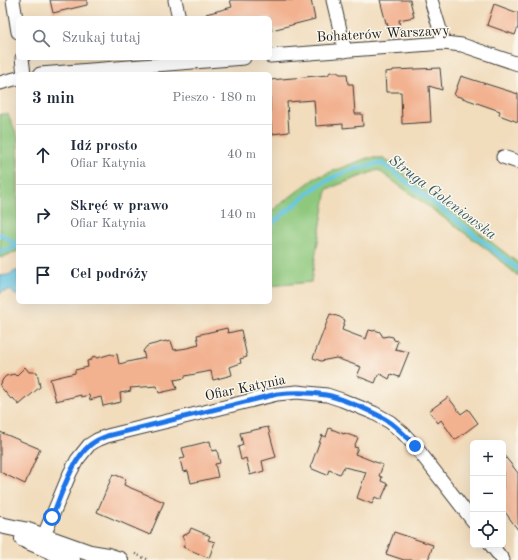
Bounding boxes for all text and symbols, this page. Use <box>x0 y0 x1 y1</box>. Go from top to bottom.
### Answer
search box <box>16 16 272 60</box>
street label: Bohaterów Warszawy <box>316 23 451 44</box>
icon: search <box>30 27 52 49</box>
text: Szukaj tutaj <box>62 31 141 46</box>
text: 3 min <box>32 90 75 107</box>
text: Pieszo · 180 m <box>172 91 256 104</box>
text: Idź prosto <box>70 139 137 154</box>
icon: ahead <box>32 144 54 166</box>
text: 40 m <box>227 148 256 161</box>
water label: Struga Goleniowska <box>386 153 499 243</box>
text: Ofiar Katynia <box>70 157 146 170</box>
text: Skręć w prawo <box>70 199 169 214</box>
icon: right <box>32 204 54 226</box>
text: 140 m <box>219 208 256 221</box>
text: Ofiar Katynia <box>70 217 146 230</box>
icon: arrive <box>32 264 54 286</box>
text: Cel podróży <box>70 267 148 282</box>
street label: Ofiar Katynia <box>204 373 287 403</box>
route end <box>406 437 424 455</box>
map controls <box>470 440 506 548</box>
button: + <box>470 440 506 476</box>
button: − <box>470 476 506 512</box>
route start <box>43 508 61 526</box>
button: locate <box>470 512 506 548</box>

